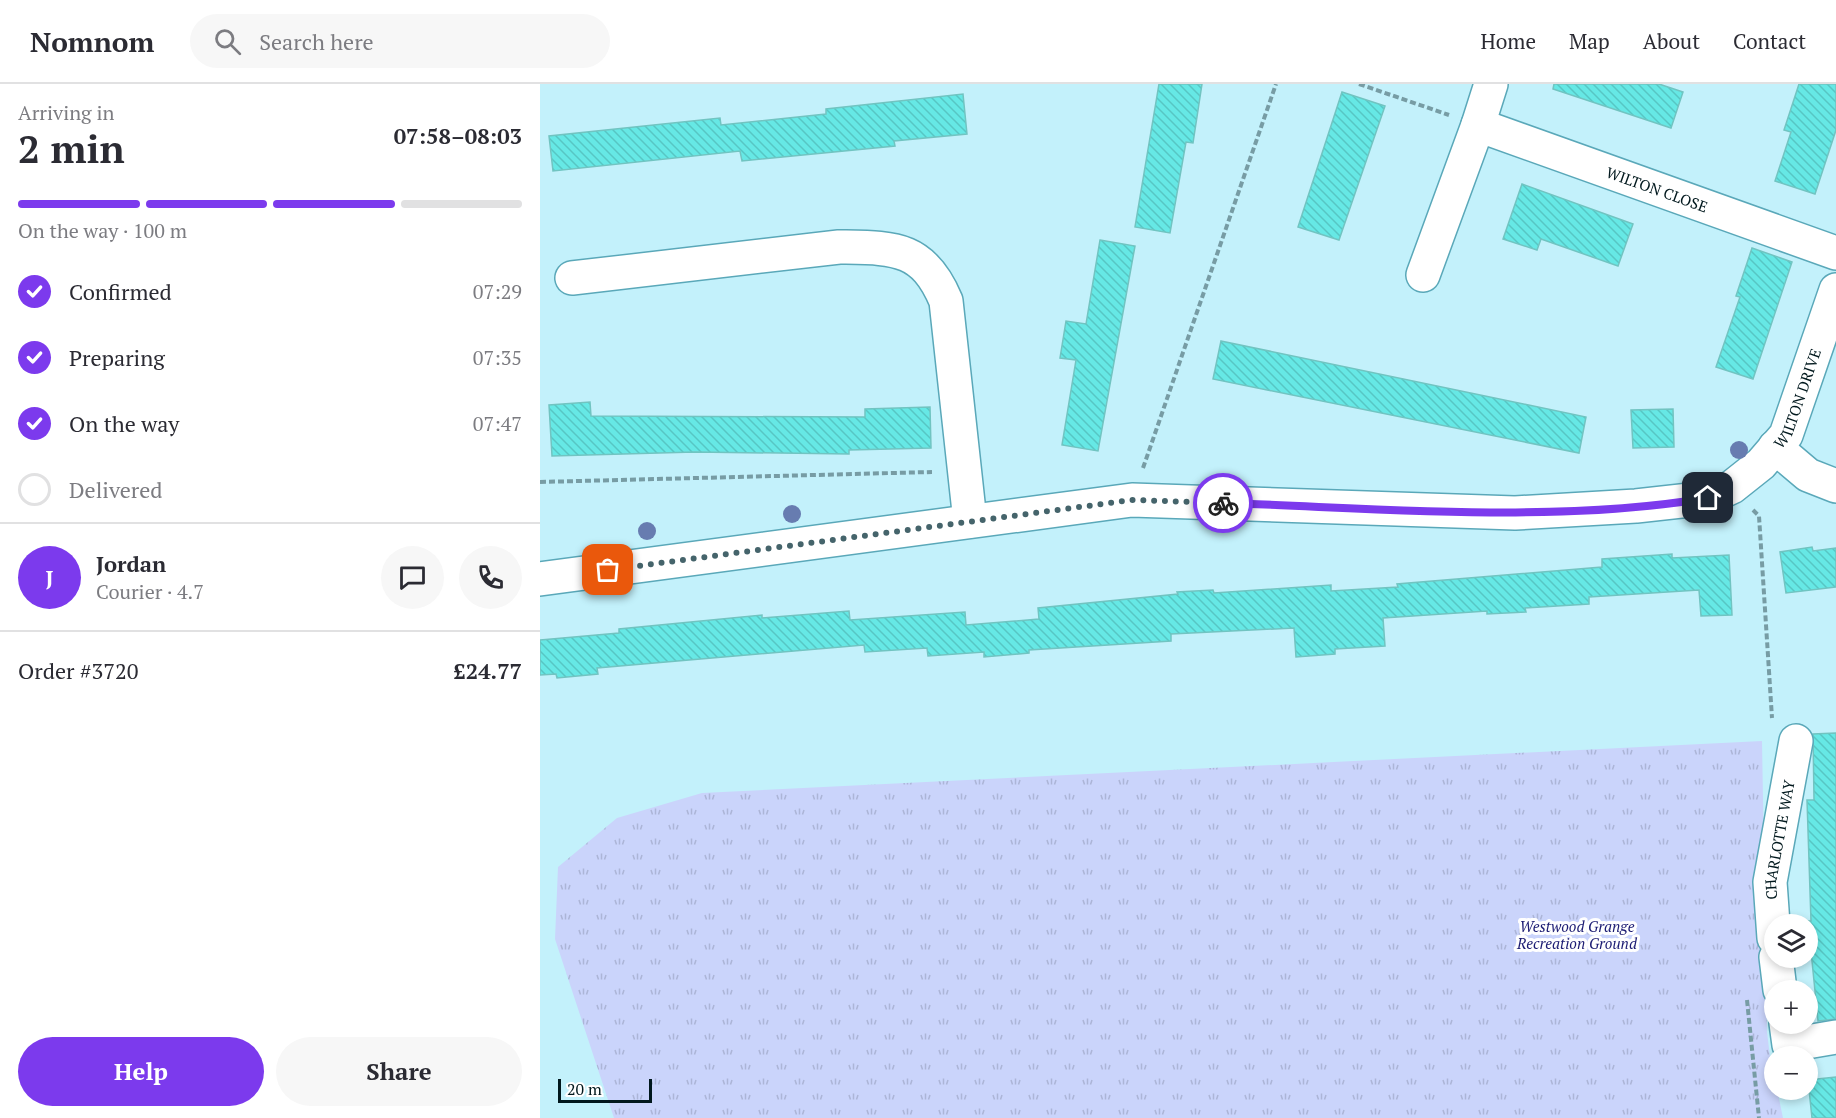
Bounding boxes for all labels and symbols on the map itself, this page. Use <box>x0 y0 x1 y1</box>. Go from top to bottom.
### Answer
street label: WILTON CLOSE <box>1604 162 1711 216</box>
street label: WILTON DRIVE <box>1769 346 1825 452</box>
pin <box>1682 472 1733 523</box>
courier <box>1193 473 1253 533</box>
pin <box>582 544 633 595</box>
street label: CHARLOTTE WAY <box>1760 778 1799 900</box>
park label: Westwood Grange Recreation Ground <box>1516 916 1638 953</box>
scale bar <box>558 1076 652 1104</box>

